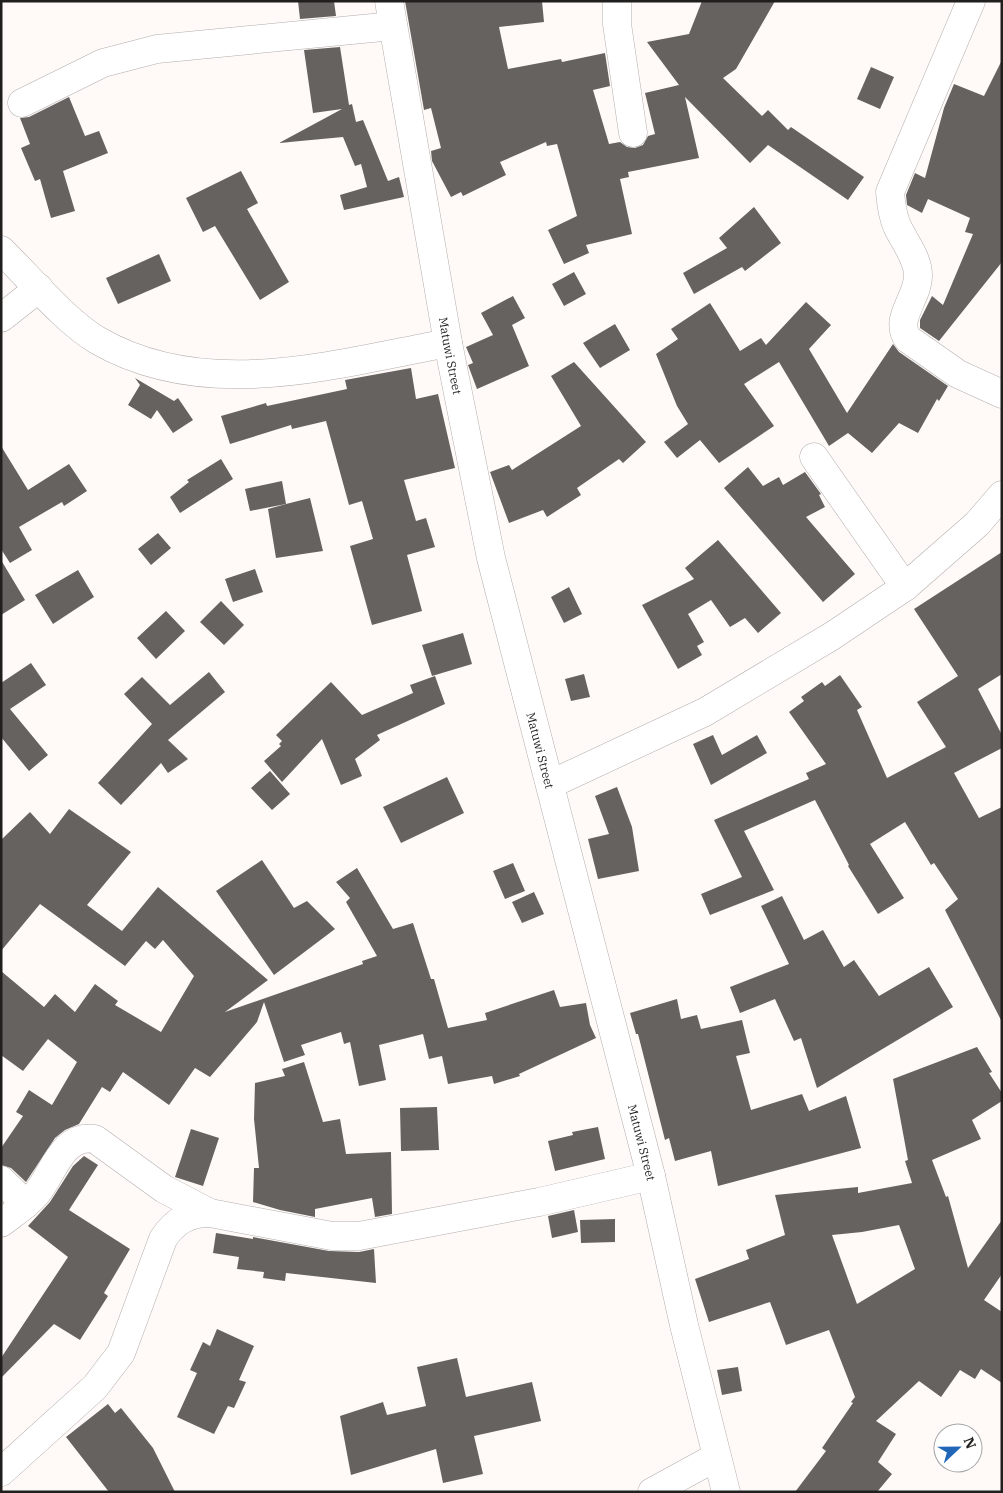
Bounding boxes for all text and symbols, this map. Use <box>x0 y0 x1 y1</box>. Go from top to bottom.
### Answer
street label: Matuwi Street <box>436 316 466 396</box>
street label: Matuwi Street <box>524 711 558 790</box>
street label: Matuwi Street <box>625 1103 659 1182</box>
north arrow <box>933 1423 983 1473</box>
text: N <box>960 1435 980 1452</box>

